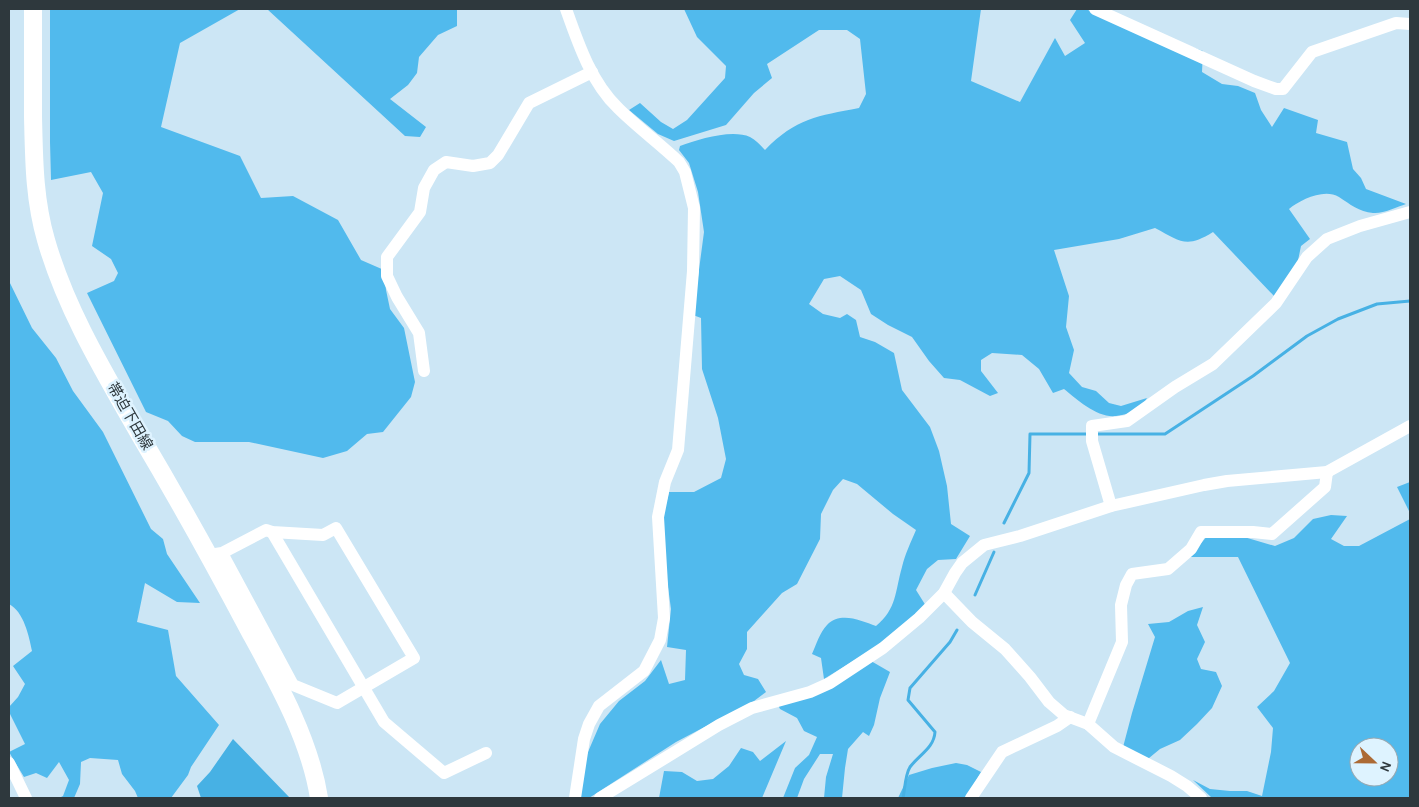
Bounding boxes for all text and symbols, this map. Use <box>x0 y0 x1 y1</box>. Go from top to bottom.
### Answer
street label: 帯迫下田線 <box>103 379 157 453</box>
north arrow <box>1349 737 1399 787</box>
text: N <box>1376 759 1395 775</box>

